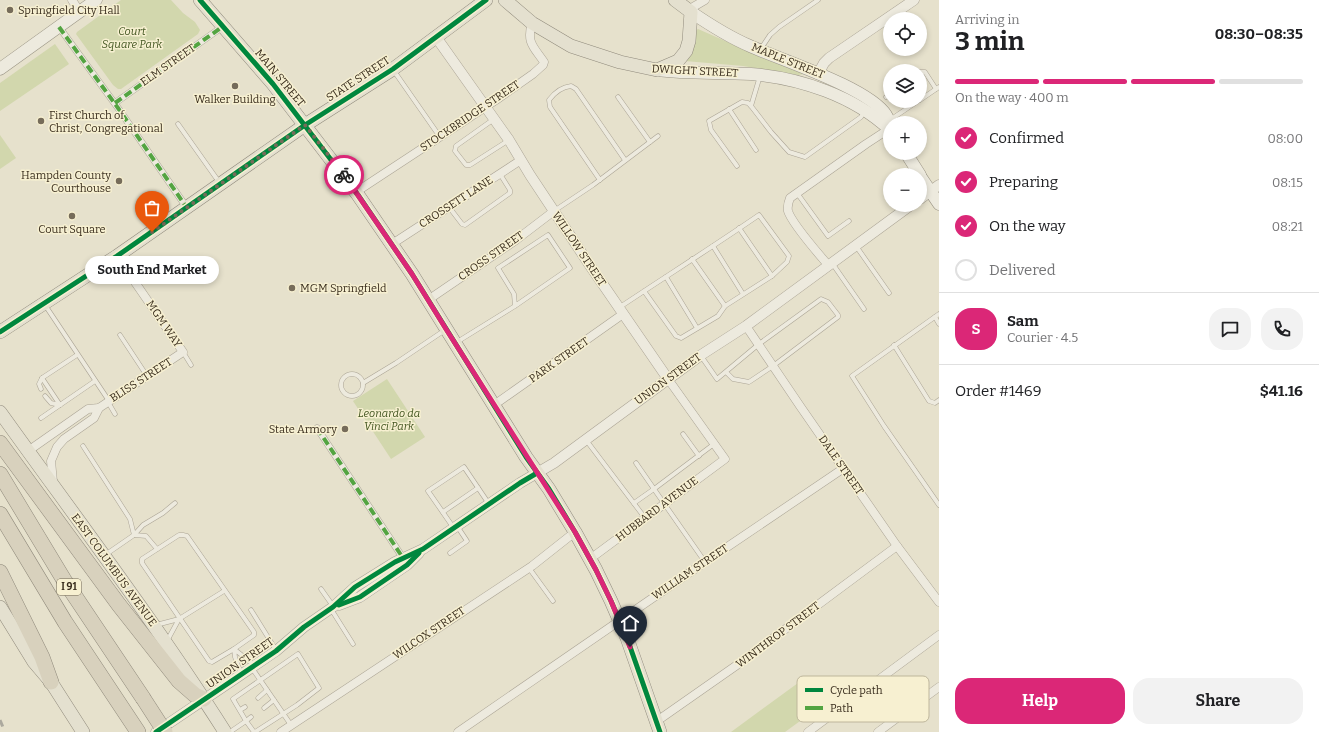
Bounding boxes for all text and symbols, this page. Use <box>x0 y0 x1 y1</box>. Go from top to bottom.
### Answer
place label: Springfield City Hall <box>18 4 120 17</box>
marker: Springfield City Hall <box>5 5 15 15</box>
map controls <box>883 12 927 212</box>
button: locate <box>883 12 927 56</box>
text: Arriving in <box>955 12 1020 27</box>
park label: Court Square Park <box>102 25 163 51</box>
text: 08:30–08:35 <box>1215 25 1303 43</box>
text: 3 min <box>955 26 1024 57</box>
street label: MAPLE STREET <box>750 40 827 82</box>
street label: ELM STREET <box>138 41 198 89</box>
street label: MAIN STREET <box>252 47 308 110</box>
street label: STATE STREET <box>324 53 393 104</box>
street label: DWIGHT STREET <box>651 62 739 80</box>
button: layers <box>883 64 927 108</box>
street label: STOCKBRIDGE STREET <box>418 77 523 154</box>
marker: Walker Building <box>230 81 240 91</box>
text: On the way · 400 m <box>955 90 1069 105</box>
place label: Walker Building <box>194 93 276 106</box>
place label: First Church of Christ, Congregational <box>49 109 163 135</box>
marker: First Church of Christ, Congregational <box>36 116 46 126</box>
button: + <box>883 116 927 160</box>
icon: check <box>955 127 977 149</box>
text: Confirmed <box>989 129 1064 147</box>
text: 08:00 <box>1267 131 1303 146</box>
courier <box>324 155 364 195</box>
icon: bike <box>333 164 355 186</box>
button: − <box>883 168 927 212</box>
place label: Hampden County Courthouse <box>21 169 111 195</box>
icon: check <box>955 171 977 193</box>
street label: CROSSETT LANE <box>417 173 496 231</box>
text: Preparing <box>989 173 1058 191</box>
text: 08:15 <box>1272 175 1303 190</box>
marker: Hampden County Courthouse <box>114 176 124 186</box>
pin <box>135 191 169 232</box>
icon: bag <box>141 197 163 219</box>
street label: WILLOW STREET <box>549 209 609 289</box>
marker: Court Square <box>67 211 77 221</box>
icon: check <box>955 215 977 237</box>
text: On the way <box>989 217 1066 235</box>
text: 08:21 <box>1272 219 1303 234</box>
place label: Court Square <box>38 223 106 236</box>
street label: CROSS STREET <box>456 228 527 283</box>
callout: South End Market <box>85 256 219 284</box>
text: Delivered <box>989 261 1056 279</box>
text: South End Market <box>97 262 207 277</box>
place label: MGM Springfield <box>300 282 387 295</box>
marker: MGM Springfield <box>287 283 297 293</box>
street label: MGM WAY <box>143 298 185 351</box>
button: chat <box>1209 308 1251 350</box>
button: phone <box>1261 308 1303 350</box>
text: Sam <box>1007 312 1039 330</box>
text: S <box>971 320 981 338</box>
text: Courier · 4.5 <box>1007 330 1078 345</box>
street label: PARK STREET <box>527 334 592 385</box>
street label: UNION STREET <box>632 350 704 408</box>
street label: BLISS STREET <box>108 355 175 405</box>
text: Order #1469 <box>955 382 1041 400</box>
text: $41.16 <box>1260 382 1303 400</box>
park label: Leonardo da Vinci Park <box>358 407 420 433</box>
place label: State Armory <box>269 423 337 436</box>
marker: State Armory <box>340 424 350 434</box>
street label: DALE STREET <box>816 433 867 498</box>
street label: HUBBARD AVENUE <box>613 474 701 544</box>
street label: EAST COLUMBUS AVENUE <box>69 511 159 629</box>
street label: WILLIAM STREET <box>649 541 731 602</box>
road number: I 91 <box>57 579 81 595</box>
street label: WINTHROP STREET <box>734 599 823 671</box>
street label: WILCOX STREET <box>391 604 468 662</box>
pin <box>613 606 647 647</box>
icon: home <box>619 612 641 634</box>
street label: UNION STREET <box>204 635 277 691</box>
legend <box>797 676 929 722</box>
button: Help <box>955 678 1125 724</box>
button: Share <box>1133 678 1303 724</box>
text: Cycle path <box>830 684 883 697</box>
text: Path <box>830 702 853 715</box>

